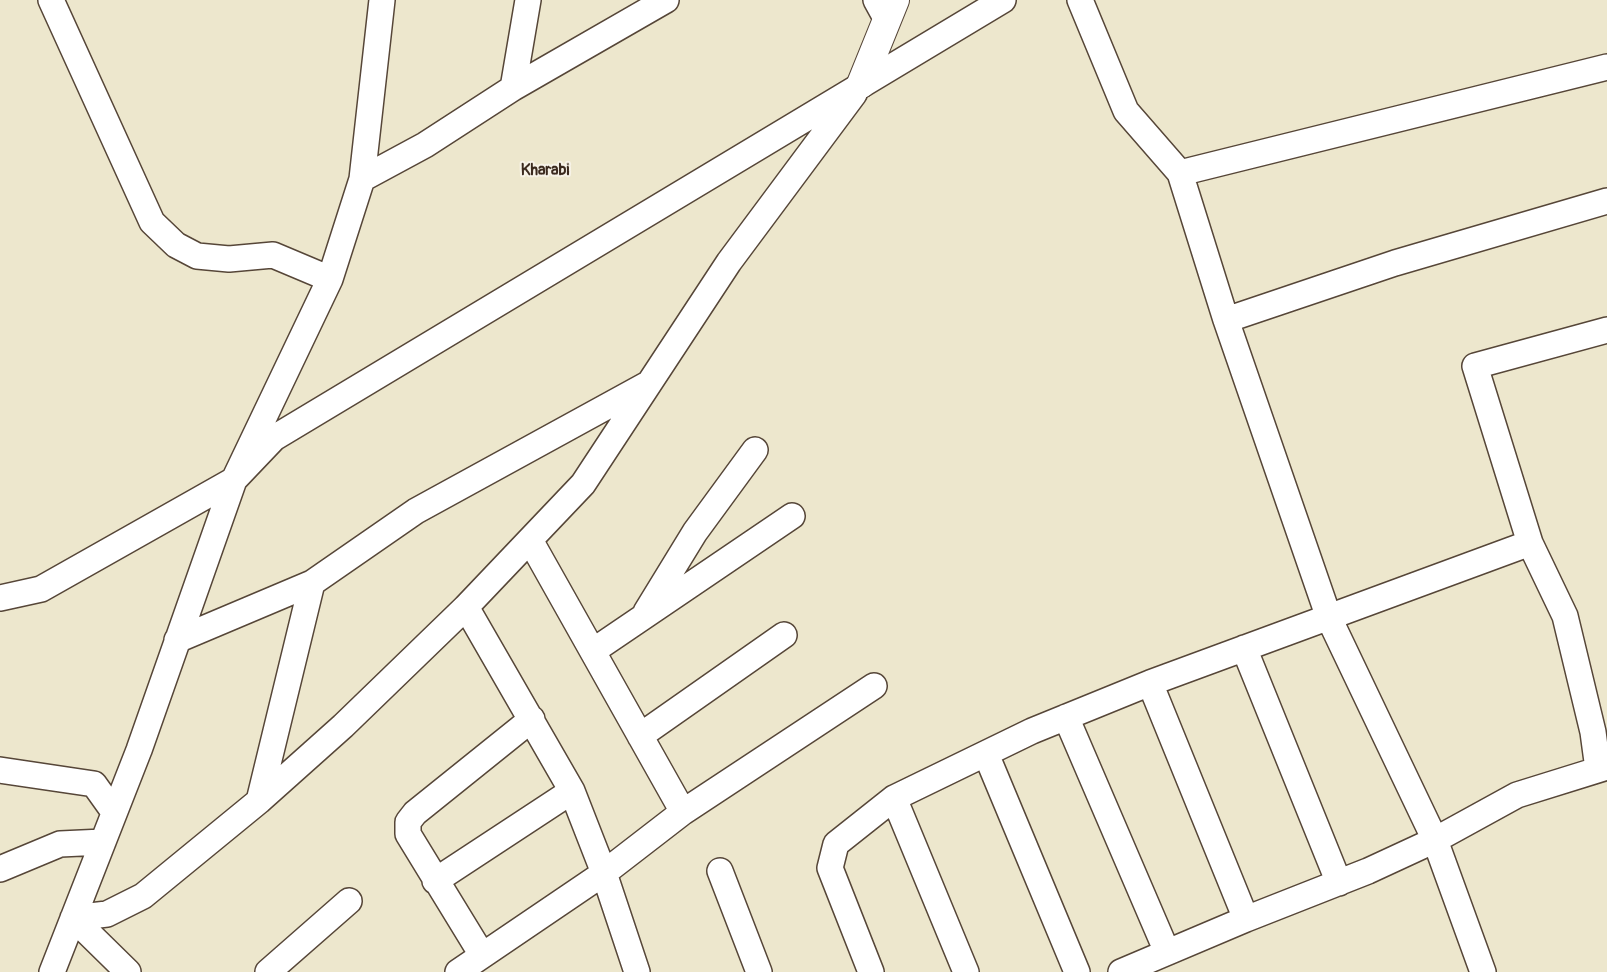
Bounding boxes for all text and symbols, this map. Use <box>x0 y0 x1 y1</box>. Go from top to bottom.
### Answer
district label: Kharabi <box>521 161 569 181</box>

